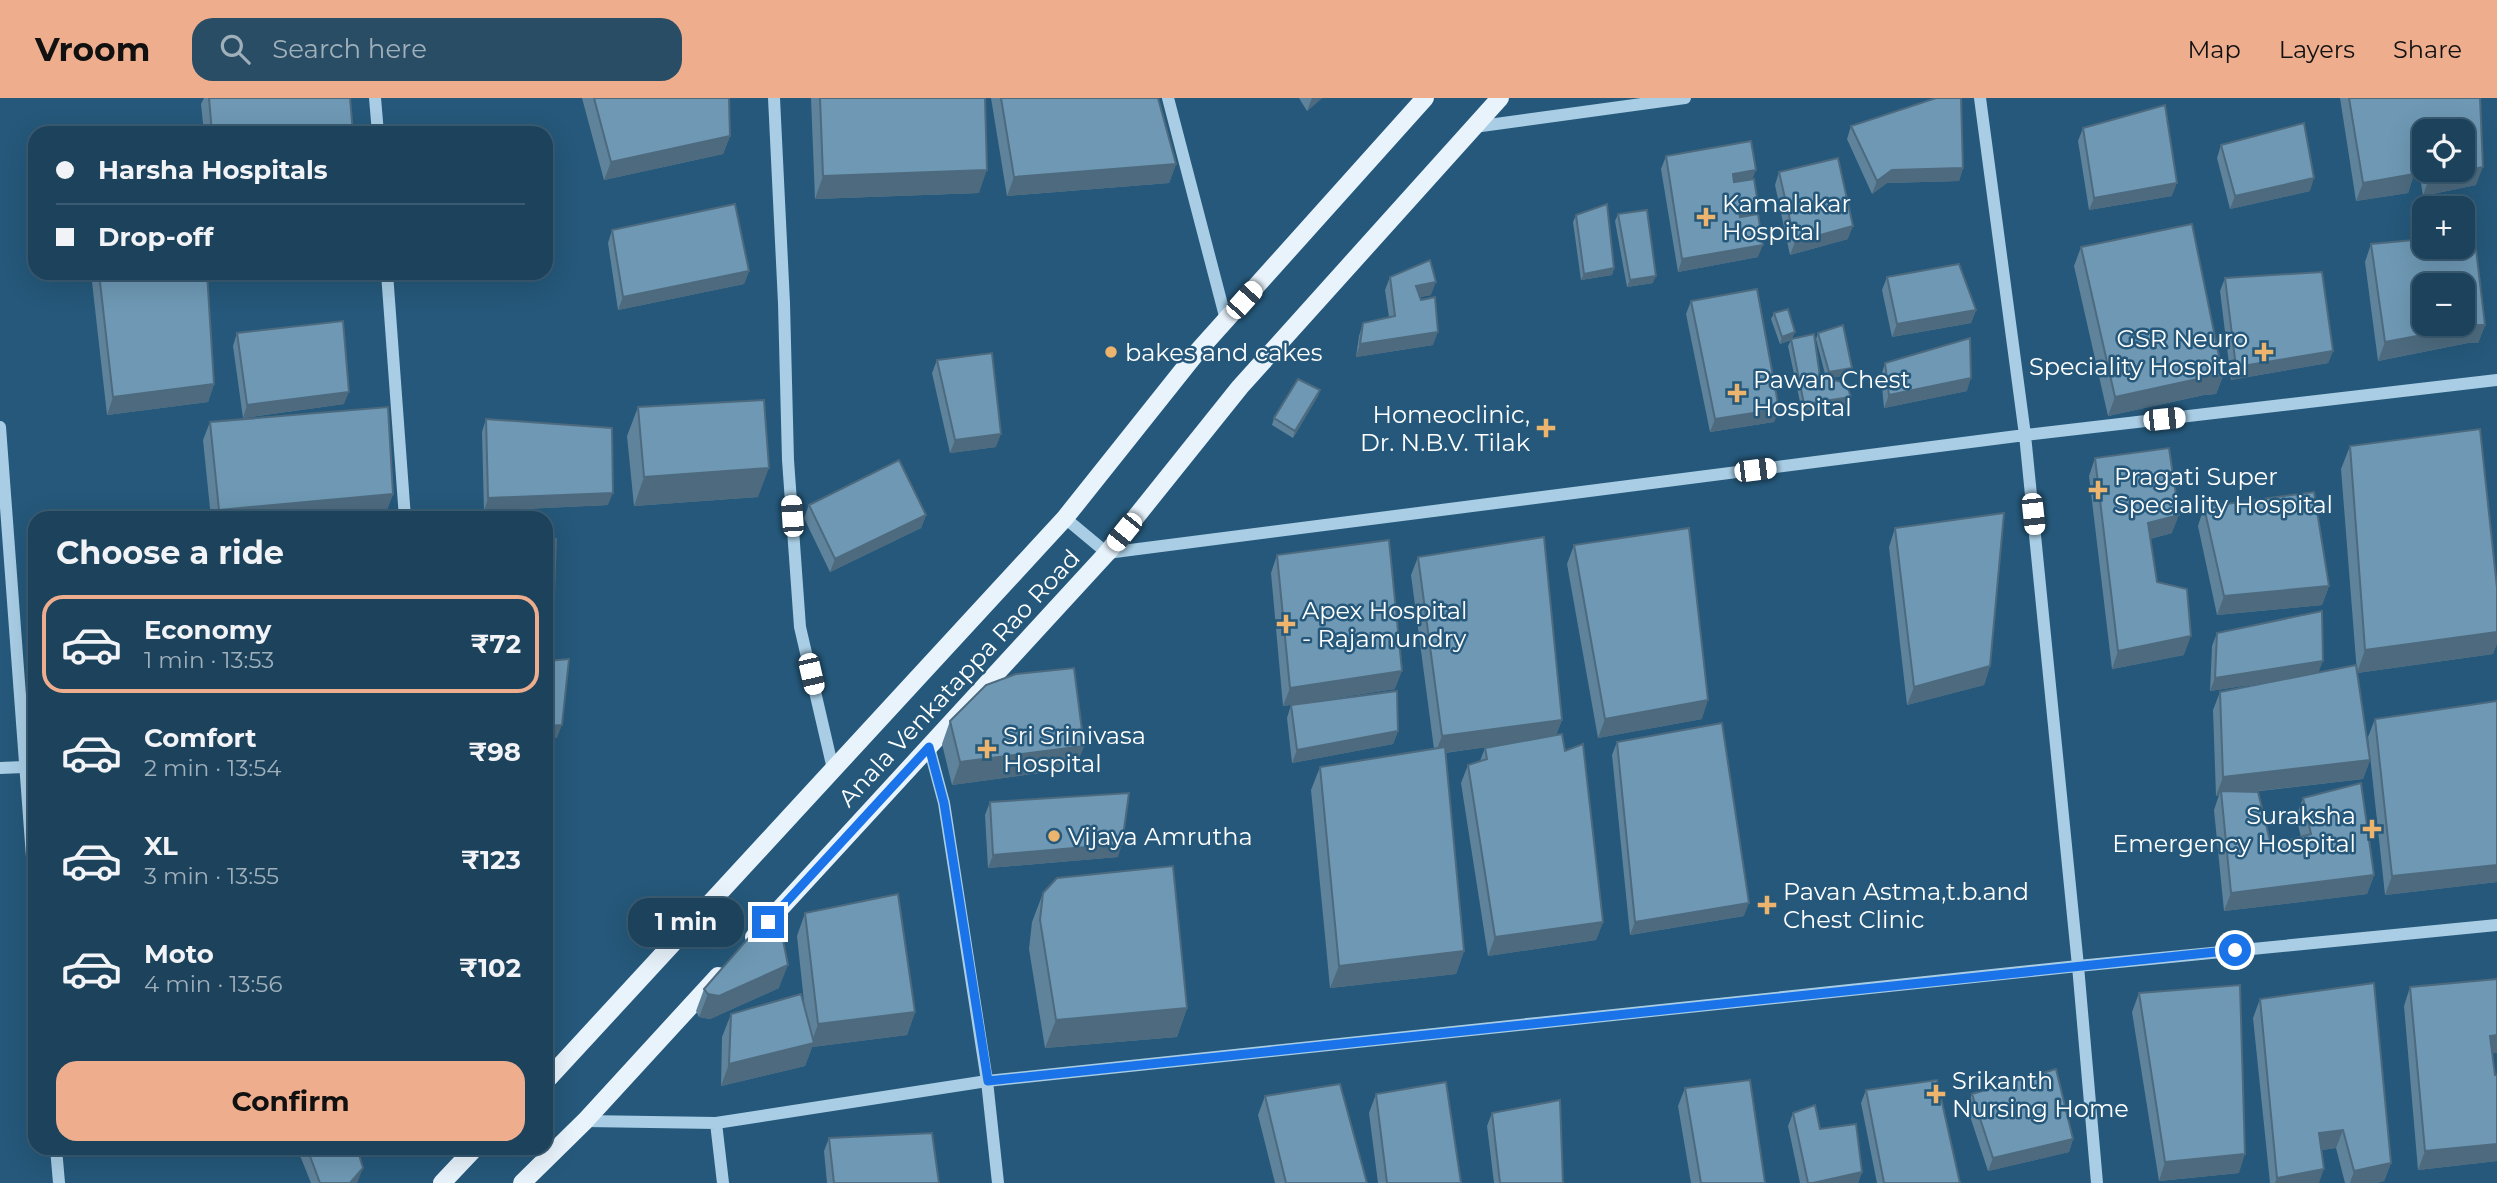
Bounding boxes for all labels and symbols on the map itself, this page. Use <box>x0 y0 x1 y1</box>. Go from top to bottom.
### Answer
place label: Kamalakar Hospital <box>1722 189 1851 246</box>
marker: Kamalakar Hospital <box>1696 207 1716 227</box>
car <box>1223 277 1266 323</box>
place label: GSR Neuro Speciality Hospital <box>2029 324 2248 381</box>
place label: bakes and cakes <box>1125 338 1322 367</box>
marker: GSR Neuro Speciality Hospital <box>2254 342 2274 362</box>
marker: bakes and cakes <box>1103 344 1119 360</box>
place label: Pawan Chest Hospital <box>1753 365 1911 422</box>
marker: Pawan Chest Hospital <box>1727 383 1747 403</box>
place label: Homeoclinic, Dr. N.B.V. Tilak <box>1360 400 1531 457</box>
car <box>2143 406 2186 432</box>
marker: Homeoclinic, Dr. N.B.V. Tilak <box>1536 418 1556 438</box>
car <box>1733 457 1778 483</box>
place label: Pragati Super Speciality Hospital <box>2114 462 2333 519</box>
marker: Pragati Super Speciality Hospital <box>2088 480 2108 500</box>
car <box>2021 492 2046 536</box>
car <box>781 494 804 538</box>
car <box>1103 509 1146 555</box>
street label: Anala Venkatappa Rao Road <box>832 544 1086 812</box>
place label: Apex Hospital - Rajamundry <box>1302 596 1467 653</box>
marker: Apex Hospital - Rajamundry <box>1276 614 1296 634</box>
car <box>797 651 826 697</box>
place label: Sri Srinivasa Hospital <box>1003 721 1146 778</box>
marker: Sri Srinivasa Hospital <box>977 739 997 759</box>
place label: Suraksha Emergency Hospital <box>2112 801 2356 858</box>
marker: Suraksha Emergency Hospital <box>2362 819 2382 839</box>
place label: Vijaya Amrutha <box>1068 822 1253 851</box>
marker: Vijaya Amrutha <box>1046 828 1062 844</box>
place label: Pavan Astma,t.b.and Chest Clinic <box>1783 877 2029 934</box>
marker: Pavan Astma,t.b.and Chest Clinic <box>1757 895 1777 915</box>
callout: 1 min <box>628 898 744 946</box>
route end <box>752 906 784 938</box>
route start <box>2219 934 2251 966</box>
place label: Srikanth Nursing Home <box>1952 1066 2129 1123</box>
marker: Srikanth Nursing Home <box>1926 1084 1946 1104</box>

